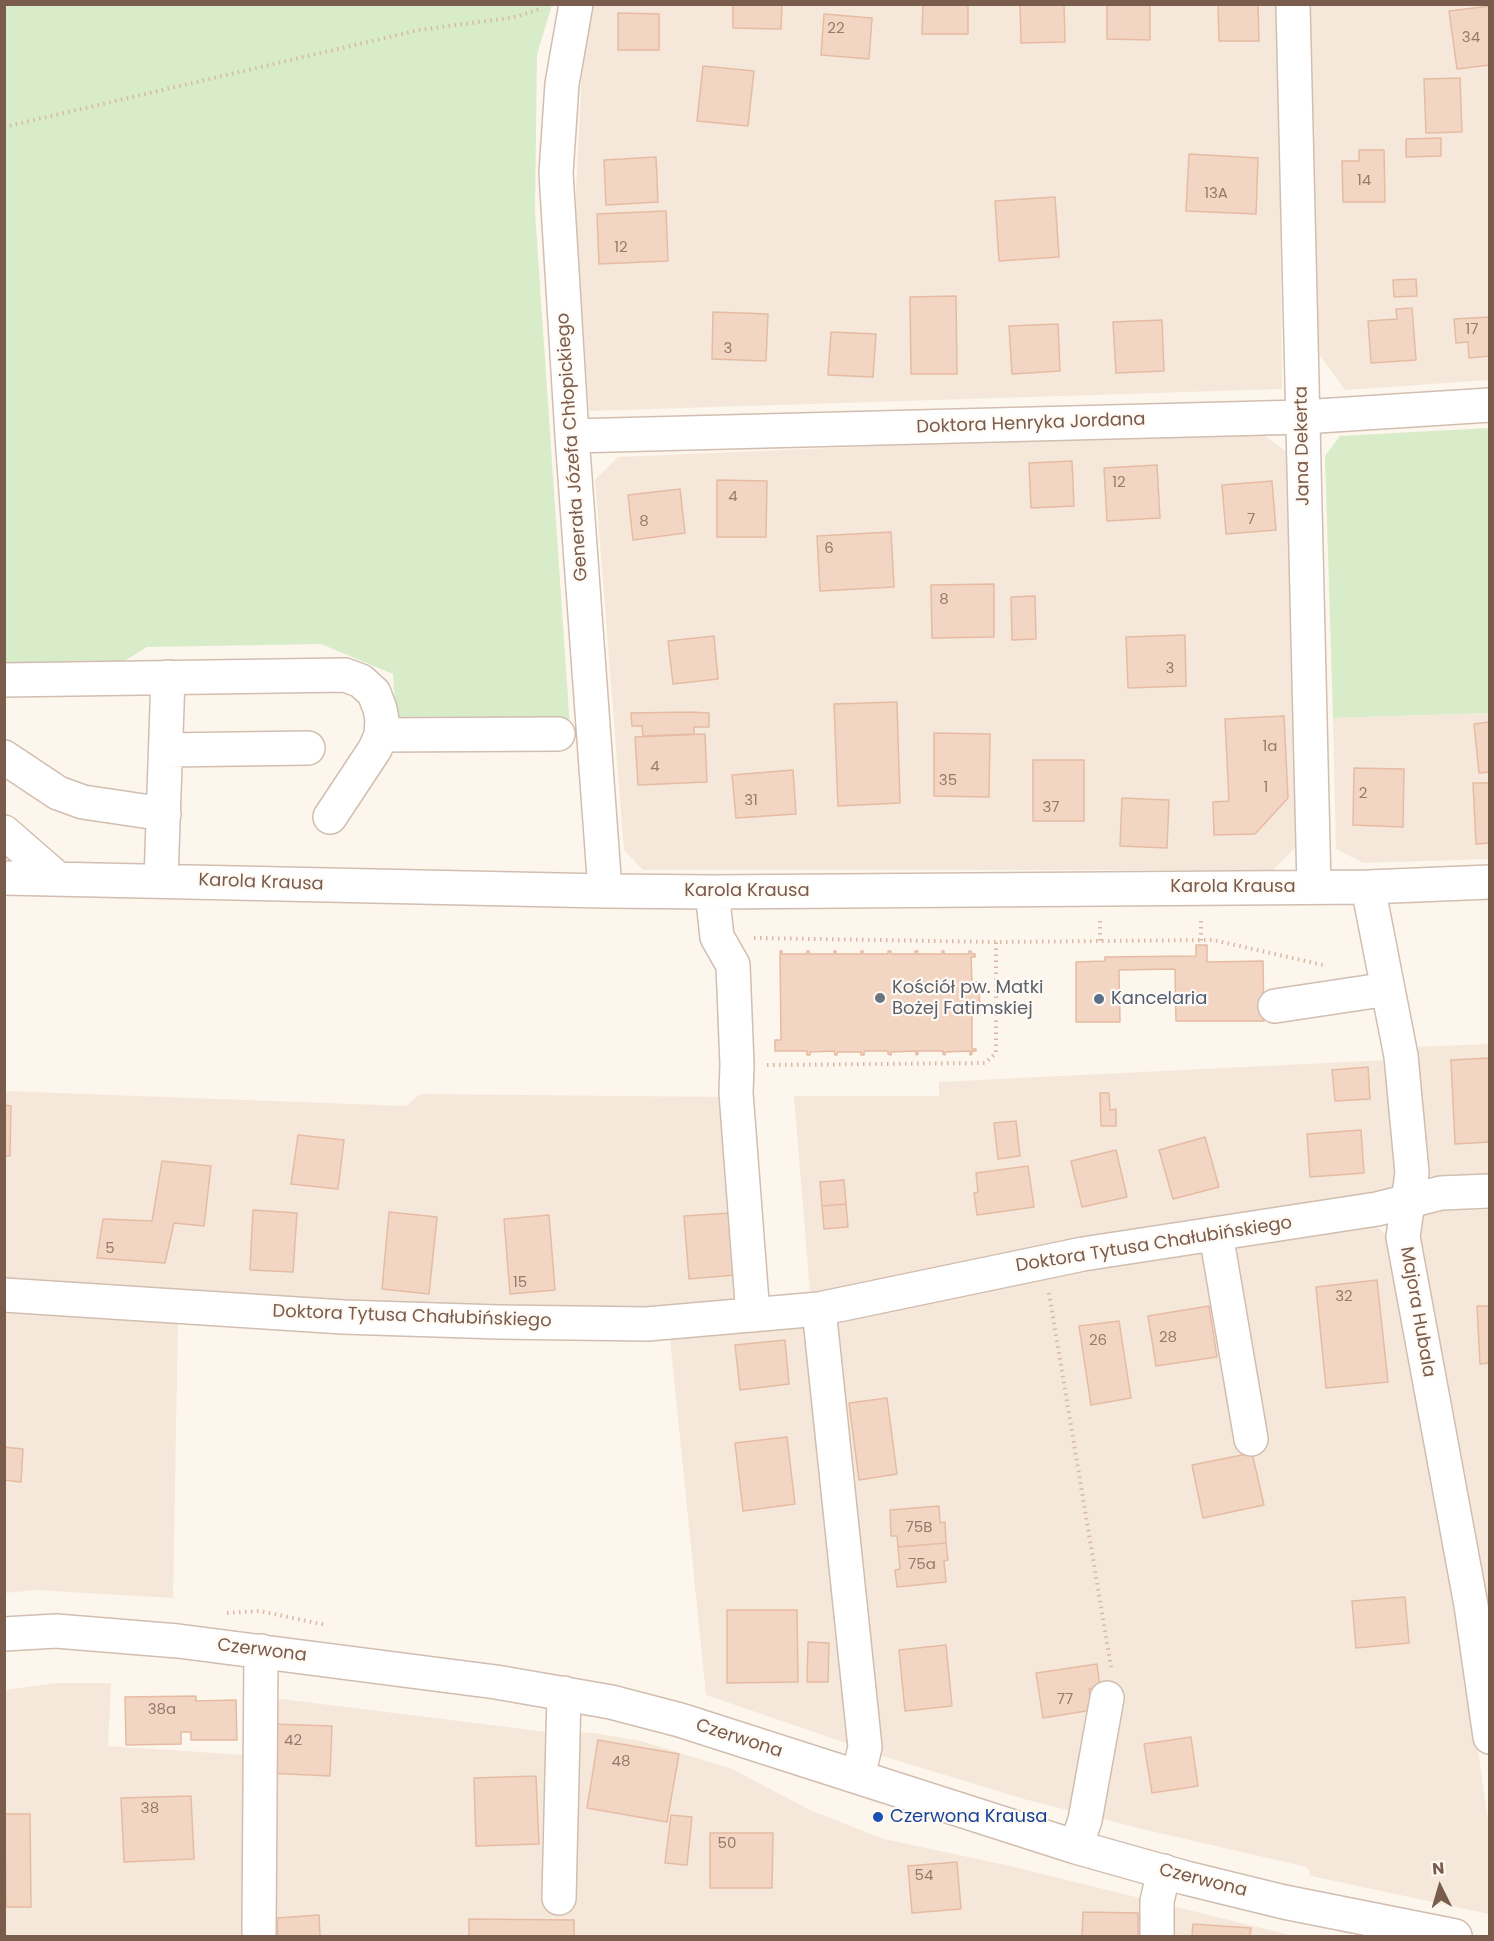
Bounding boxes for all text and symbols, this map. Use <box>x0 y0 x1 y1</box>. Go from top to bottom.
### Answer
house number: 22 <box>827 20 845 38</box>
house number: 34 <box>1462 29 1480 47</box>
house number: 14 <box>1357 172 1371 190</box>
house number: 13A <box>1204 185 1228 203</box>
house number: 12 <box>614 239 628 257</box>
street label: Generała Józefa Chłopickiego <box>553 312 593 582</box>
house number: 17 <box>1466 321 1478 339</box>
house number: 3 <box>724 340 732 358</box>
street label: Jana Dekerta <box>1291 386 1315 506</box>
street label: Doktora Henryka Jordana <box>916 409 1146 439</box>
house number: 12 <box>1112 474 1126 492</box>
house number: 4 <box>728 488 738 506</box>
house number: 7 <box>1247 511 1255 529</box>
house number: 8 <box>639 513 649 531</box>
house number: 6 <box>824 540 834 558</box>
house number: 8 <box>939 591 949 609</box>
house number: 3 <box>1166 660 1174 678</box>
house number: 1a <box>1263 738 1277 756</box>
house number: 4 <box>650 758 660 776</box>
house number: 35 <box>939 772 957 790</box>
house number: 1 <box>1264 779 1268 797</box>
house number: 2 <box>1359 785 1367 803</box>
house number: 31 <box>744 792 758 810</box>
house number: 37 <box>1042 799 1060 817</box>
street label: Karola Krausa <box>198 870 324 896</box>
street label: Karola Krausa <box>1170 876 1296 898</box>
street label: Karola Krausa <box>684 880 810 902</box>
place label: Kościół pw. Matki Bożej Fatimskiej <box>892 977 1043 1020</box>
place label: Kancelaria <box>1111 988 1207 1010</box>
marker: Kościół pw. Matki Bożej Fatimskiej <box>873 991 887 1005</box>
marker: Kancelaria <box>1092 992 1106 1006</box>
street label: Doktora Tytusa Chałubińskiego <box>1014 1212 1294 1278</box>
house number: 5 <box>105 1240 115 1258</box>
street label: Majora Hubala <box>1395 1245 1439 1379</box>
house number: 15 <box>513 1274 527 1292</box>
house number: 32 <box>1335 1288 1353 1306</box>
street label: Doktora Tytusa Chałubińskiego <box>272 1301 552 1333</box>
house number: 28 <box>1159 1329 1177 1347</box>
house number: 26 <box>1089 1332 1107 1350</box>
house number: 75B <box>906 1519 932 1537</box>
house number: 75a <box>908 1556 936 1574</box>
street label: Czerwona <box>216 1635 308 1667</box>
house number: 77 <box>1057 1691 1073 1709</box>
house number: 38a <box>148 1701 176 1719</box>
street label: Czerwona <box>693 1715 785 1763</box>
house number: 42 <box>284 1732 302 1750</box>
house number: 48 <box>612 1753 630 1771</box>
house number: 38 <box>141 1800 159 1818</box>
place label: Czerwona Krausa <box>890 1806 1047 1828</box>
marker: Czerwona Krausa <box>871 1810 885 1824</box>
house number: 50 <box>718 1835 736 1853</box>
north arrow <box>1410 1857 1470 1917</box>
text: N <box>1431 1857 1445 1881</box>
street label: Czerwona <box>1157 1860 1249 1902</box>
house number: 54 <box>915 1867 933 1885</box>

